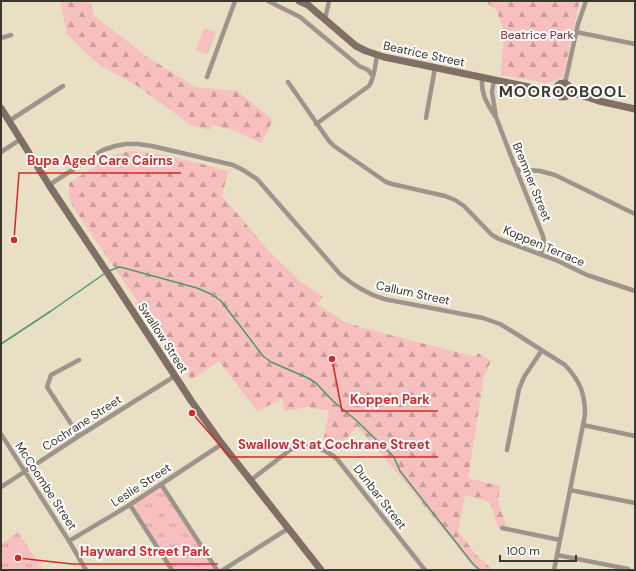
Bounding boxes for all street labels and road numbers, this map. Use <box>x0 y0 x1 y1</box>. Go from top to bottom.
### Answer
street label: Beatrice Street <box>382 38 467 71</box>
street label: Bremner Street <box>509 140 555 224</box>
street label: Koppen Terrace <box>501 222 587 270</box>
street label: Callum Street <box>375 277 452 309</box>
street label: Swallow Street <box>134 300 192 377</box>
street label: Cochrane Street <box>39 391 125 455</box>
street label: McCoombe Street <box>12 439 81 533</box>
street label: Leslie Street <box>108 459 174 510</box>
street label: Dunbar Street <box>350 461 410 533</box>

